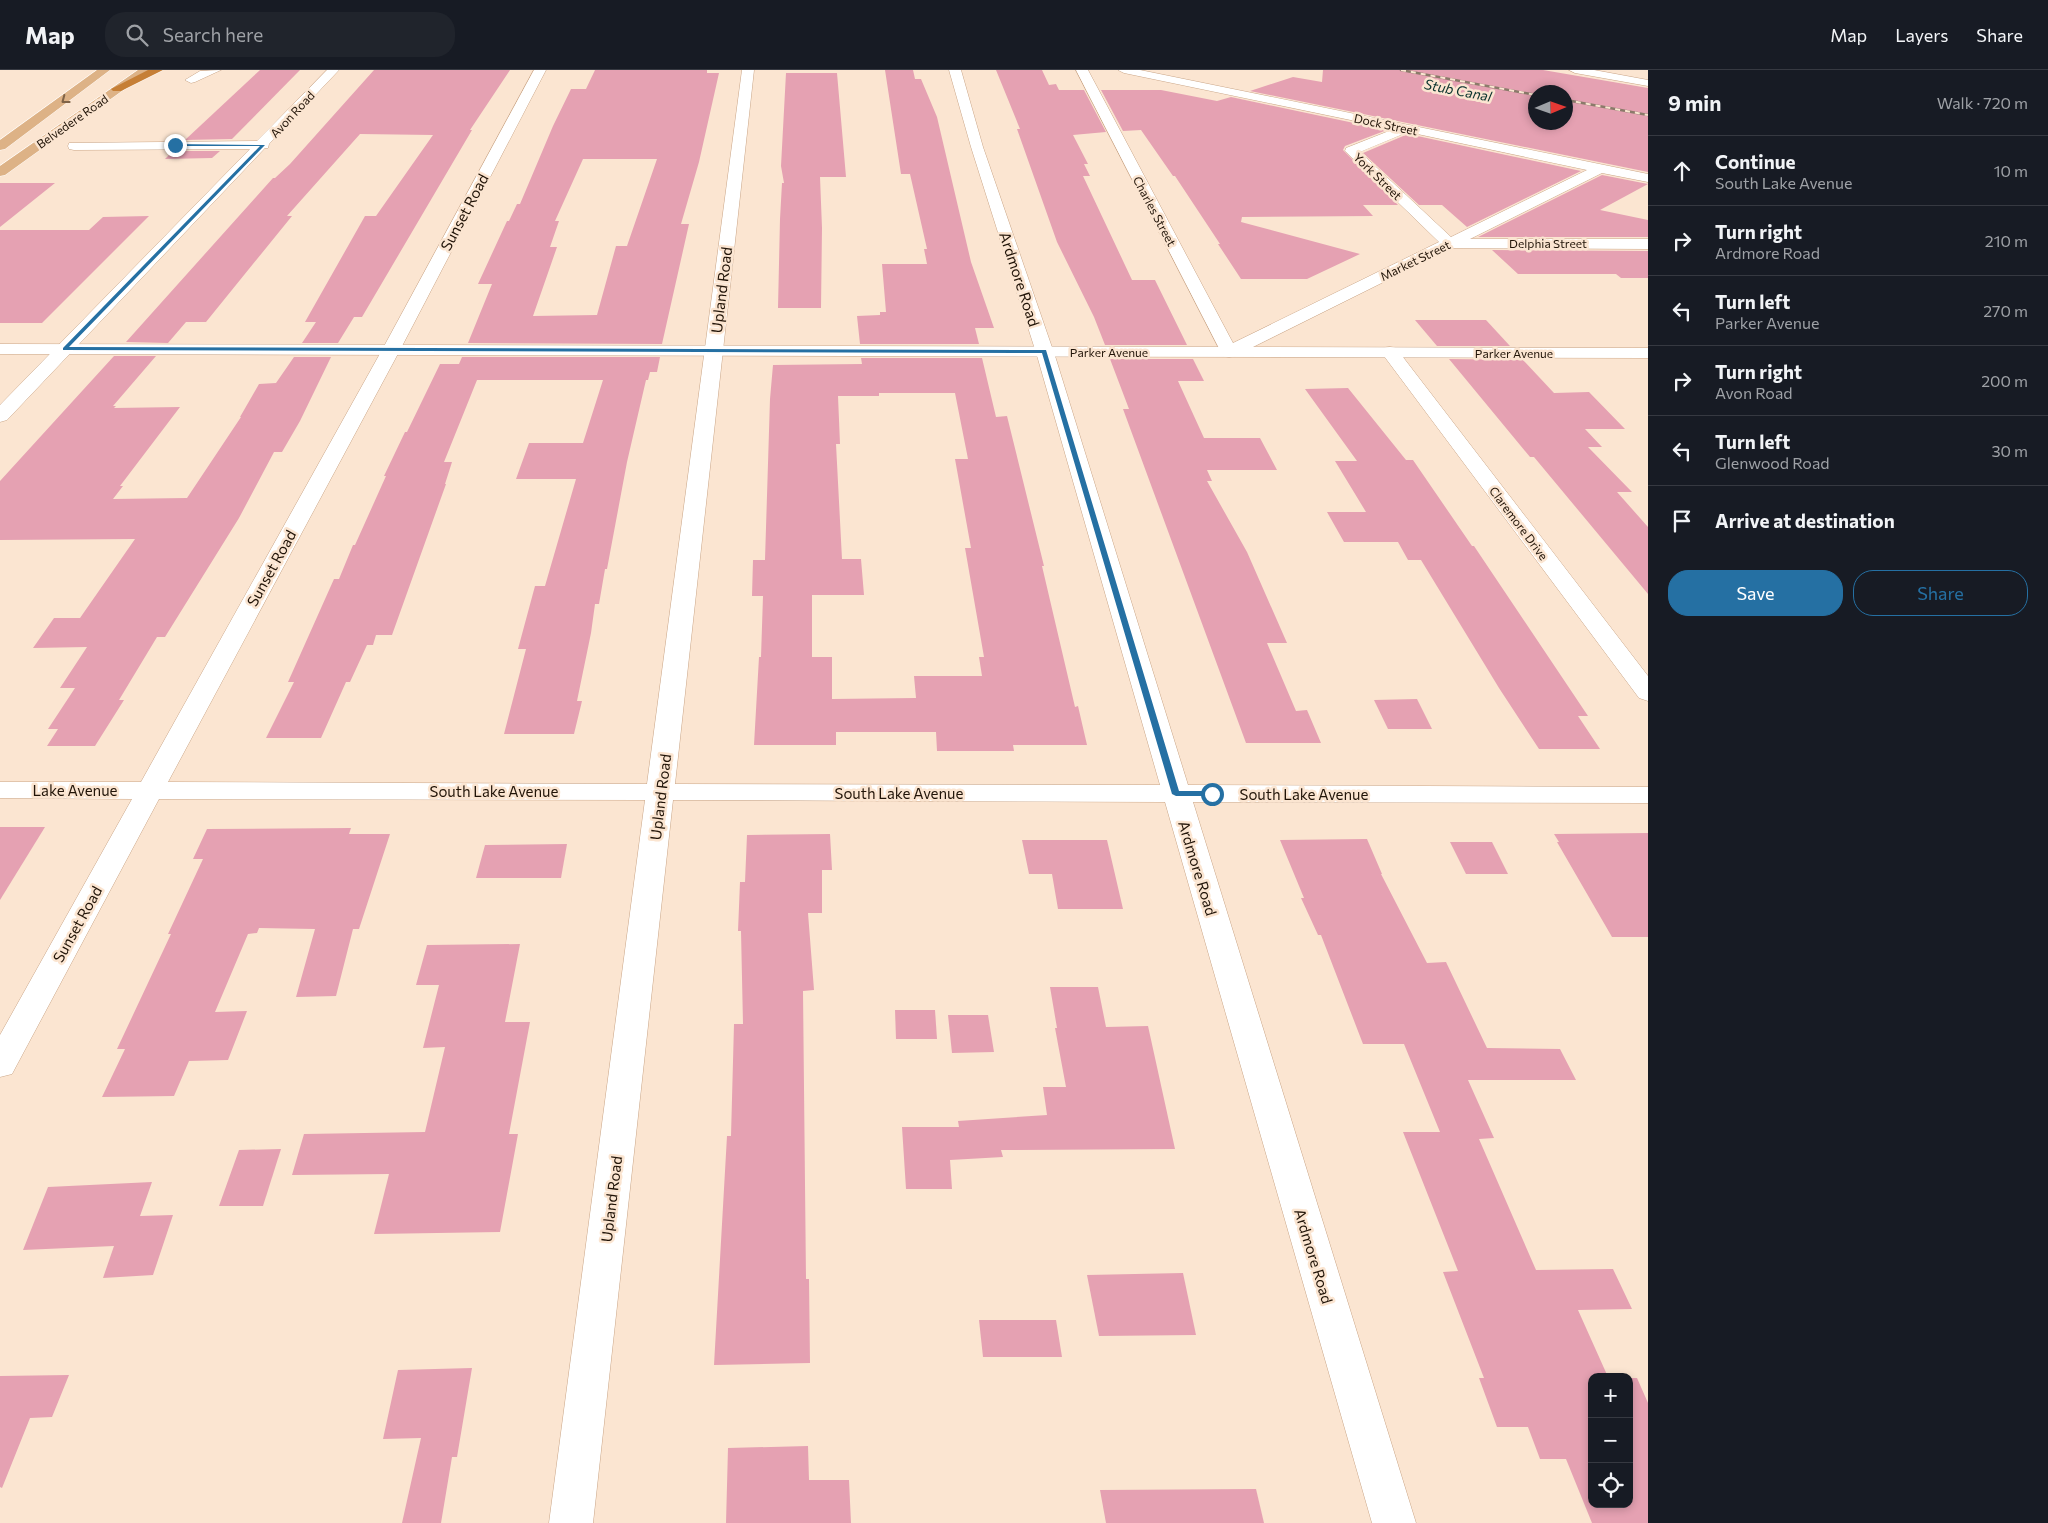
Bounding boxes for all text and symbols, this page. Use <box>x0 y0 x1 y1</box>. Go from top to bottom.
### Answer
search box <box>105 12 455 57</box>
text: Map <box>25 20 75 49</box>
icon: search <box>123 21 151 49</box>
text: Search here <box>163 23 263 46</box>
text: Map <box>1830 24 1867 46</box>
text: Layers <box>1895 24 1948 46</box>
text: Share <box>1976 24 2023 46</box>
water label: Stub Canal <box>1423 75 1494 105</box>
north arrow <box>1528 85 1573 130</box>
street label: Avon Road <box>267 88 317 140</box>
text: 9 min <box>1668 90 1721 115</box>
street label: Belvedere Road <box>34 91 110 151</box>
text: Walk · 720 m <box>1937 93 2028 112</box>
one-way arrow <box>62 94 71 102</box>
street label: Dock Street <box>1353 110 1419 138</box>
route end <box>164 134 187 157</box>
street label: York Street <box>1351 150 1405 202</box>
text: Continue <box>1715 150 1795 173</box>
icon: ahead <box>1668 157 1696 185</box>
text: 10 m <box>1994 161 2028 180</box>
street label: Sunset Road <box>436 170 492 254</box>
text: South Lake Avenue <box>1715 173 1852 192</box>
street label: Charles Street <box>1131 174 1179 248</box>
text: Turn right <box>1715 220 1802 243</box>
icon: right <box>1668 227 1696 255</box>
street label: Ardmore Road <box>996 229 1044 329</box>
text: 210 m <box>1985 231 2028 250</box>
street label: Delphia Street <box>1509 236 1587 250</box>
street label: Market Street <box>1378 237 1452 283</box>
text: Ardmore Road <box>1715 243 1820 262</box>
street label: Upland Road <box>707 246 735 334</box>
text: Turn left <box>1715 290 1790 313</box>
icon: left <box>1668 297 1696 325</box>
text: 270 m <box>1983 301 2028 320</box>
text: Parker Avenue <box>1715 313 1819 332</box>
street label: Parker Avenue <box>1070 345 1148 359</box>
street label: Parker Avenue <box>1475 346 1553 360</box>
text: Turn right <box>1715 360 1802 383</box>
icon: right <box>1668 367 1696 395</box>
text: 200 m <box>1981 371 2028 390</box>
text: Avon Road <box>1715 383 1793 402</box>
text: Turn left <box>1715 430 1790 453</box>
icon: left <box>1668 437 1696 465</box>
text: 30 m <box>1991 441 2028 460</box>
text: Glenwood Road <box>1715 453 1830 472</box>
street label: Claremore Drive <box>1487 484 1551 562</box>
icon: arrive <box>1668 507 1696 535</box>
text: Arrive at destination <box>1715 509 1895 532</box>
street label: Sunset Road <box>243 527 299 609</box>
button: Save <box>1668 570 1843 616</box>
button: Share <box>1853 570 2028 616</box>
street label: Upland Road <box>646 753 674 841</box>
street label: Lake Avenue <box>32 781 118 799</box>
street label: South Lake Avenue <box>430 782 558 800</box>
route start <box>1201 783 1224 806</box>
street label: South Lake Avenue <box>835 784 963 802</box>
street label: South Lake Avenue <box>1240 785 1368 803</box>
street label: Ardmore Road <box>1175 818 1221 918</box>
street label: Sunset Road <box>49 883 105 965</box>
street label: Upland Road <box>597 1155 625 1243</box>
street label: Ardmore Road <box>1291 1206 1337 1306</box>
map controls <box>1588 1373 1633 1508</box>
button: + <box>1588 1373 1633 1418</box>
button: − <box>1588 1418 1633 1463</box>
button: locate <box>1588 1463 1633 1508</box>

